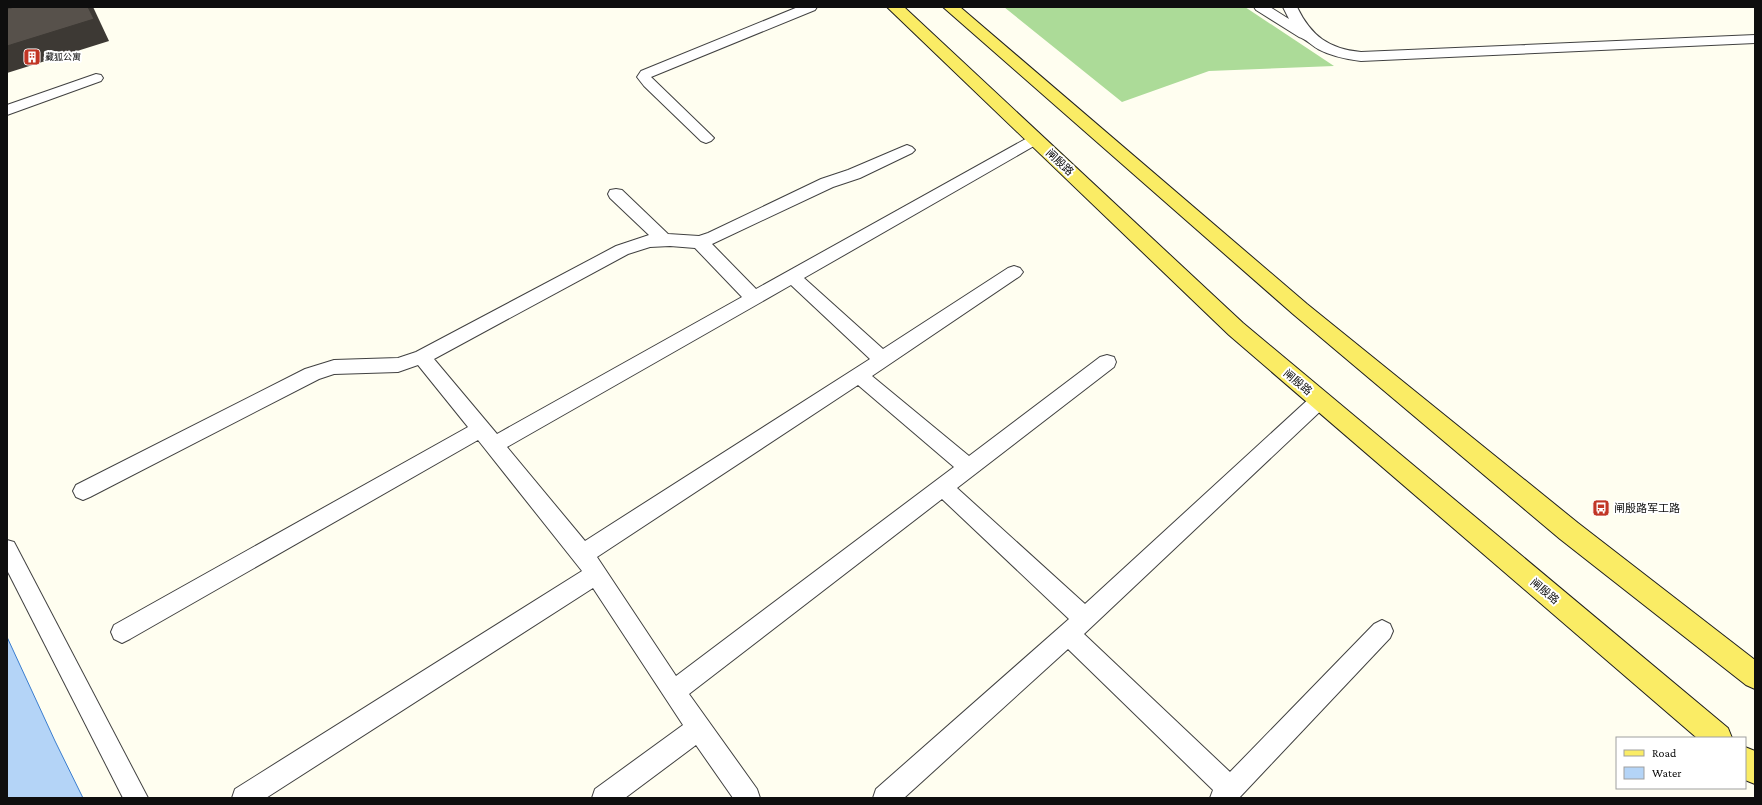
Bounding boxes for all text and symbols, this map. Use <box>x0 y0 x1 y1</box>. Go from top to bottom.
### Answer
building icon: 藏狐公寓 <box>22 47 42 67</box>
place label: 藏狐公寓 <box>45 52 81 62</box>
street label: 闸殷路 <box>1044 146 1076 178</box>
street label: 闸殷路 <box>1282 367 1314 397</box>
bus stop icon: 闸殷路军工路 <box>1591 498 1611 518</box>
place label: 闸殷路军工路 <box>1614 502 1680 514</box>
street label: 闸殷路 <box>1529 576 1561 606</box>
legend <box>1616 737 1746 789</box>
text: Road <box>1652 746 1677 760</box>
text: Water <box>1652 766 1682 780</box>

